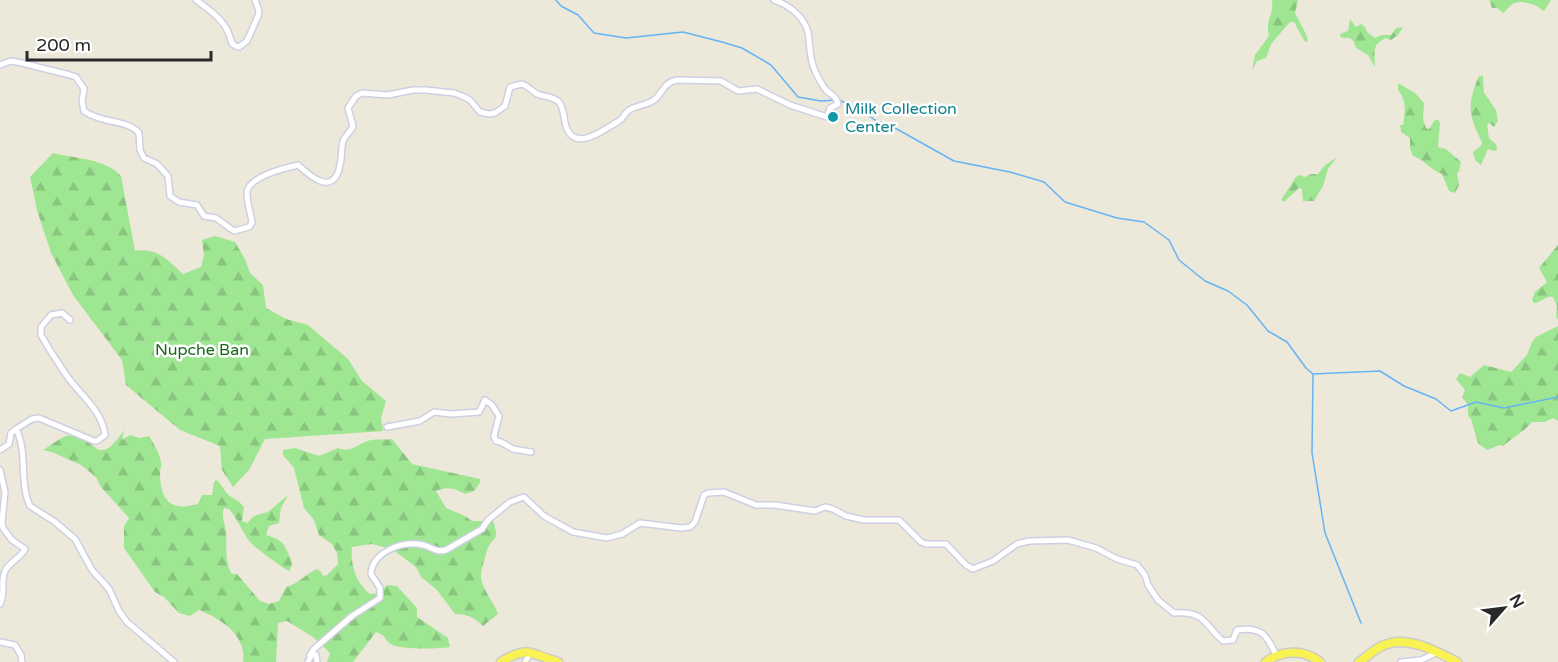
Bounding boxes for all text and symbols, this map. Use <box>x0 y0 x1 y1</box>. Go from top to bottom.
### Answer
scale bar <box>27 24 212 62</box>
text: 200 m <box>36 34 91 56</box>
place label: Milk Collection Center <box>845 99 957 137</box>
marker: Milk Collection Center <box>826 110 840 124</box>
park label: Nupche Ban <box>155 340 249 360</box>
north arrow <box>1474 578 1534 638</box>
text: N <box>1505 591 1528 612</box>

